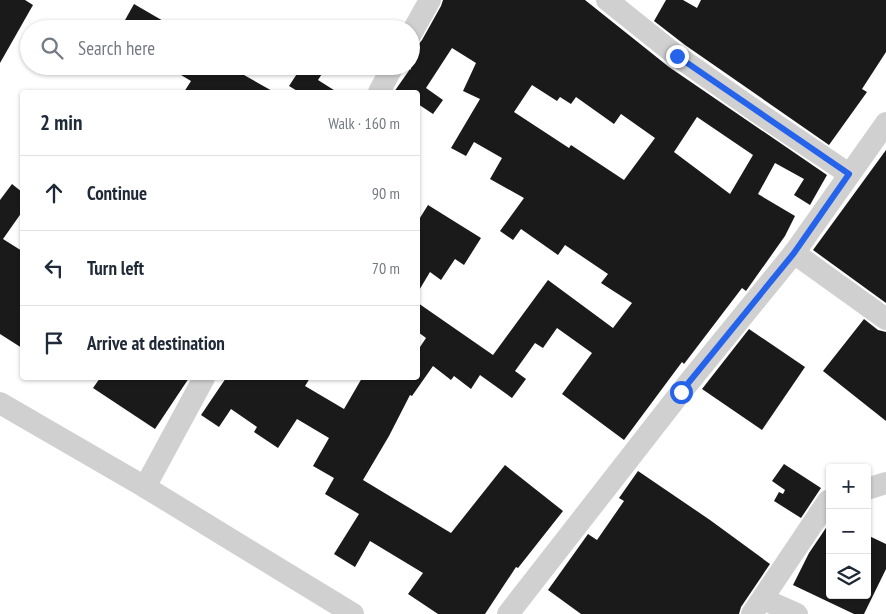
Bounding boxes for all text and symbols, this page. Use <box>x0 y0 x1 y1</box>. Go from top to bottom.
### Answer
search box <box>20 20 420 75</box>
icon: search <box>38 34 66 62</box>
text: Search here <box>78 36 155 60</box>
route end <box>666 45 689 68</box>
text: 2 min <box>40 109 82 136</box>
text: Walk · 160 m <box>328 113 400 133</box>
icon: ahead <box>40 179 68 207</box>
text: Continue <box>87 181 147 205</box>
text: 90 m <box>372 183 400 203</box>
icon: left <box>40 254 68 282</box>
text: Turn left <box>87 256 144 280</box>
text: 70 m <box>372 258 400 278</box>
icon: arrive <box>40 329 68 357</box>
text: Arrive at destination <box>87 331 225 355</box>
route start <box>670 381 693 404</box>
map controls <box>826 464 871 599</box>
button: + <box>826 464 871 509</box>
button: − <box>826 509 871 554</box>
button: layers <box>826 554 871 599</box>

